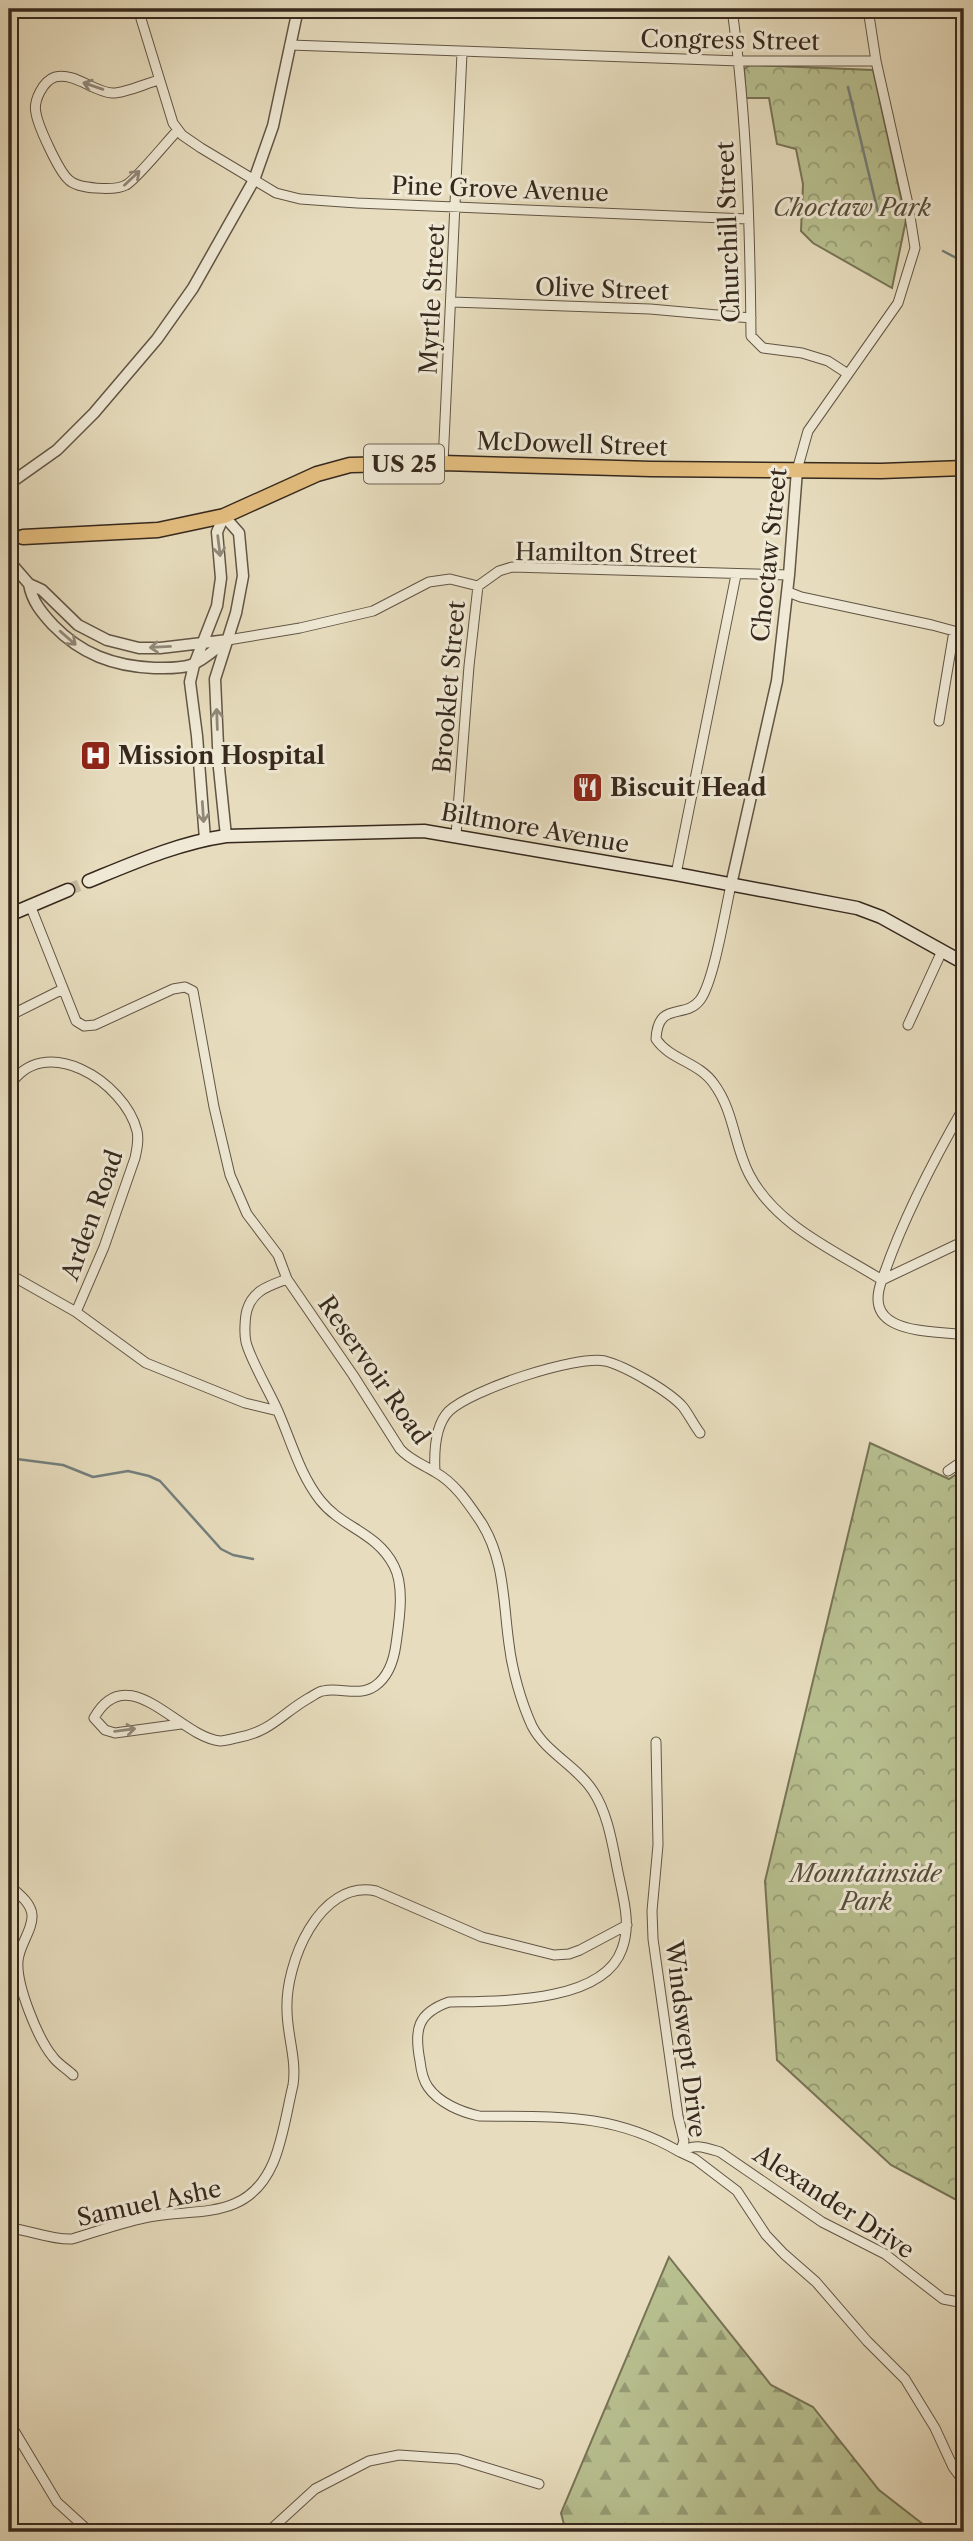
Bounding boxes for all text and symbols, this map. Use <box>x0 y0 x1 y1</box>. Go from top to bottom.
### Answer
street label: Congress Street <box>640 24 820 56</box>
one-way arrow <box>83 79 105 91</box>
street label: Churchill Street <box>710 140 746 323</box>
one-way arrow <box>123 169 140 186</box>
street label: Pine Grove Avenue <box>391 171 609 207</box>
park label: Choctaw Park <box>773 193 932 222</box>
street label: Myrtle Street <box>414 223 450 375</box>
street label: Olive Street <box>534 272 670 306</box>
street label: McDowell Street <box>476 426 669 462</box>
road number: US 25 <box>364 445 444 484</box>
street label: Choctaw Street <box>745 466 793 643</box>
one-way arrow <box>212 535 225 557</box>
street label: Hamilton Street <box>515 537 698 569</box>
street label: Brooklet Street <box>427 599 471 775</box>
one-way arrow <box>58 630 76 646</box>
one-way arrow <box>149 641 172 654</box>
one-way arrow <box>210 708 223 731</box>
hospital icon: Mission Hospital <box>78 738 112 772</box>
place label: Mission Hospital <box>118 741 325 770</box>
restaurant icon: Biscuit Head <box>570 770 604 804</box>
place label: Biscuit Head <box>610 773 766 802</box>
street label: Biltmore Avenue <box>439 797 631 859</box>
one-way arrow <box>196 800 209 823</box>
street label: Arden Road <box>55 1146 129 1285</box>
street label: Reservoir Road <box>312 1290 436 1450</box>
one-way arrow <box>113 1724 136 1737</box>
park label: Mountainside Park <box>788 1859 943 1916</box>
street label: Windswept Drive <box>659 1938 712 2139</box>
street label: Alexander Drive <box>747 2139 920 2265</box>
street label: Samuel Ashe <box>74 2174 224 2232</box>

